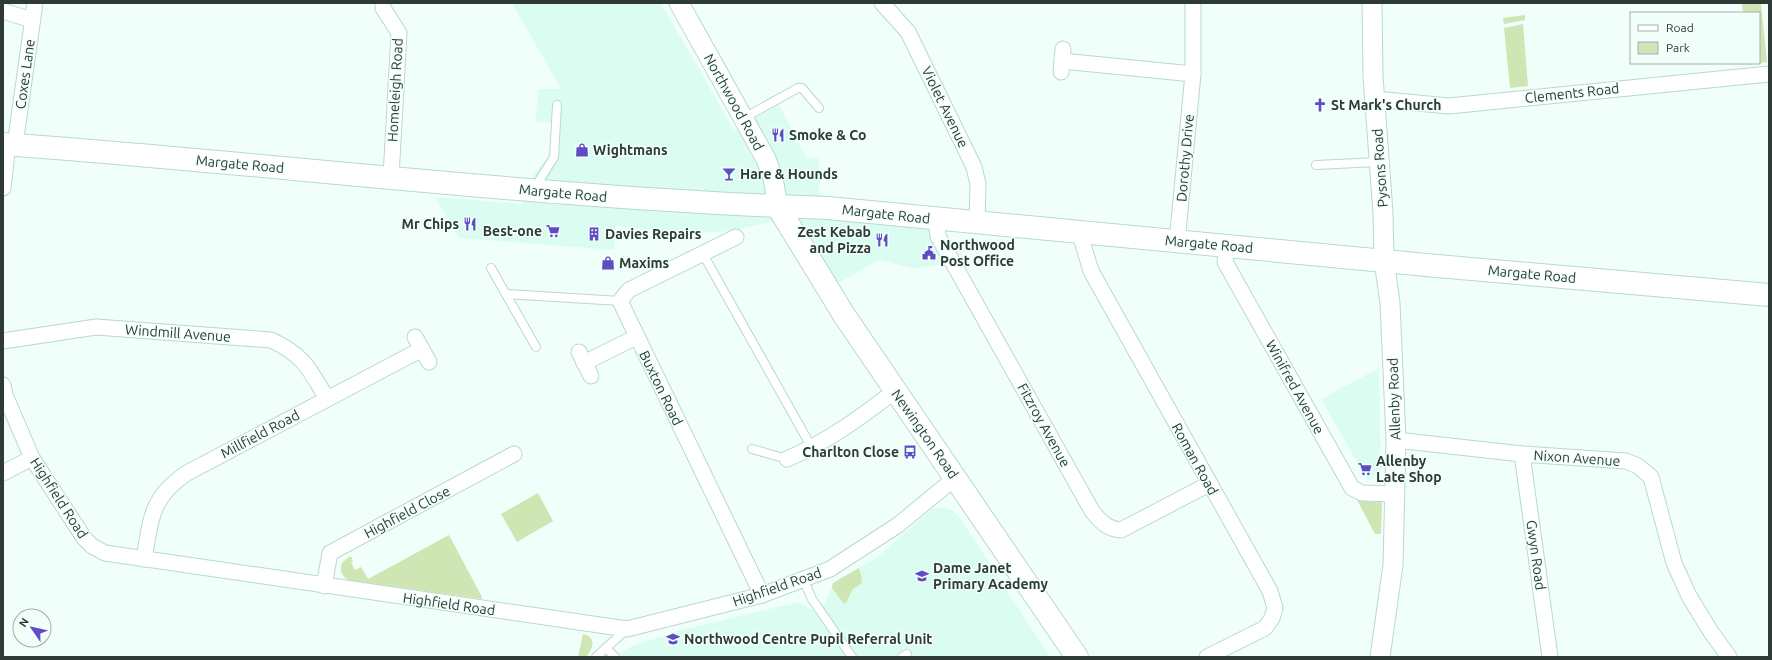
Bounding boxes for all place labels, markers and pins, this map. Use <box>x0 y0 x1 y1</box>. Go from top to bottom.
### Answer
church icon: St Mark's Church <box>1312 97 1328 113</box>
place label: St Mark's Church <box>1331 97 1441 113</box>
restaurant icon: Smoke & Co <box>770 127 786 143</box>
place label: Smoke & Co <box>789 127 867 143</box>
shop icon: Wightmans <box>574 142 590 158</box>
place label: Wightmans <box>593 142 668 158</box>
bar icon: Hare & Hounds <box>721 166 737 182</box>
place label: Hare & Hounds <box>740 166 838 182</box>
place label: Mr Chips <box>401 216 459 232</box>
restaurant icon: Mr Chips <box>462 216 478 232</box>
place label: Best-one <box>483 223 542 239</box>
supermarket icon: Best-one <box>545 223 561 239</box>
place label: Zest Kebab and Pizza <box>797 224 871 256</box>
building icon: Davies Repairs <box>586 226 602 242</box>
place label: Davies Repairs <box>605 226 702 242</box>
restaurant icon: Zest Kebab and Pizza <box>874 232 890 248</box>
place label: Northwood Post Office <box>940 237 1015 269</box>
public building icon: Northwood Post Office <box>921 245 937 261</box>
shop icon: Maxims <box>600 255 616 271</box>
place label: Maxims <box>619 255 670 271</box>
place label: Charlton Close <box>802 444 899 460</box>
bus stop icon: Charlton Close <box>902 444 918 460</box>
place label: Allenby Late Shop <box>1376 453 1442 485</box>
supermarket icon: Allenby Late Shop <box>1357 461 1373 477</box>
place label: Dame Janet Primary Academy <box>933 560 1049 592</box>
school or university icon: Dame Janet Primary Academy <box>914 568 930 584</box>
school or university icon: Northwood Centre Pupil Referral Unit <box>665 631 681 647</box>
place label: Northwood Centre Pupil Referral Unit <box>684 631 932 647</box>

